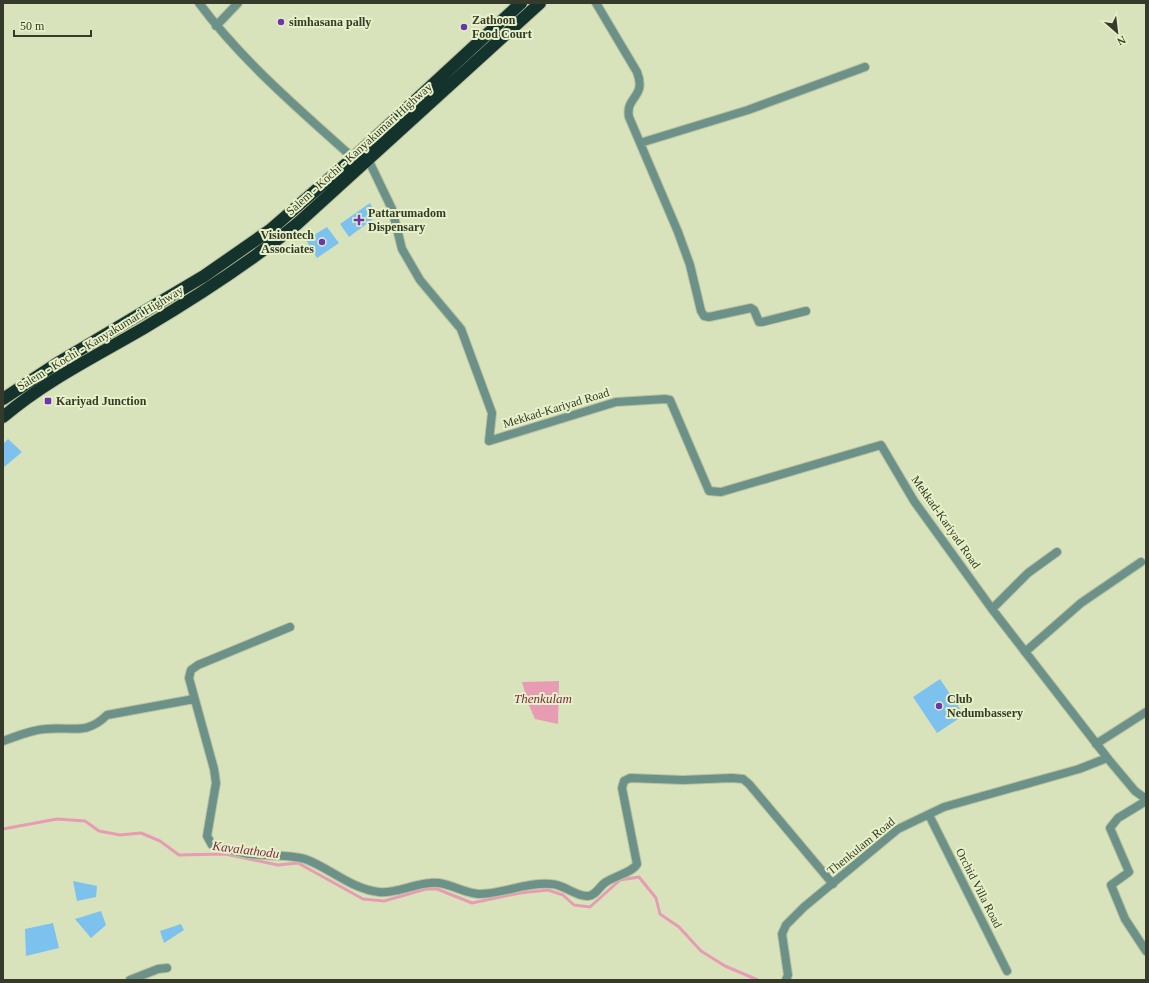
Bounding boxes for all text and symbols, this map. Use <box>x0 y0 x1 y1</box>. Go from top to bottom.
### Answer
scale bar <box>14 12 91 38</box>
north arrow <box>1097 12 1137 52</box>
place label: Zathoon Food Court <box>472 13 532 41</box>
place label: simhasana pally <box>289 15 371 29</box>
marker: simhasana pally <box>276 17 286 27</box>
text: 50 m <box>20 19 45 33</box>
marker: Zathoon Food Court <box>459 22 469 32</box>
text: N <box>1115 34 1128 48</box>
street label: Salem - Kochi - Kanyakumari Highway <box>283 80 435 218</box>
place label: Pattarumadom Dispensary <box>368 206 446 234</box>
marker: Pattarumadom Dispensary <box>353 214 365 226</box>
place label: Visiontech Associates <box>260 228 314 256</box>
marker: Visiontech Associates <box>317 237 327 247</box>
street label: Salem - Kochi - Kanyakumari Highway <box>14 283 186 393</box>
street label: Mekkad-Kariyad Road <box>501 385 611 431</box>
place label: Kariyad Junction <box>56 394 147 408</box>
marker: Kariyad Junction <box>43 396 53 406</box>
street label: Mekkad-Kariyad Road <box>909 473 983 571</box>
water label: Thenkulam <box>514 691 572 706</box>
place label: Club Nedumbassery <box>947 692 1023 720</box>
marker: Club Nedumbassery <box>934 701 944 711</box>
street label: Thenkulam Road <box>824 814 898 878</box>
water label: Kavalathodu <box>211 838 281 861</box>
street label: Orchid Villa Road <box>953 846 1005 930</box>

